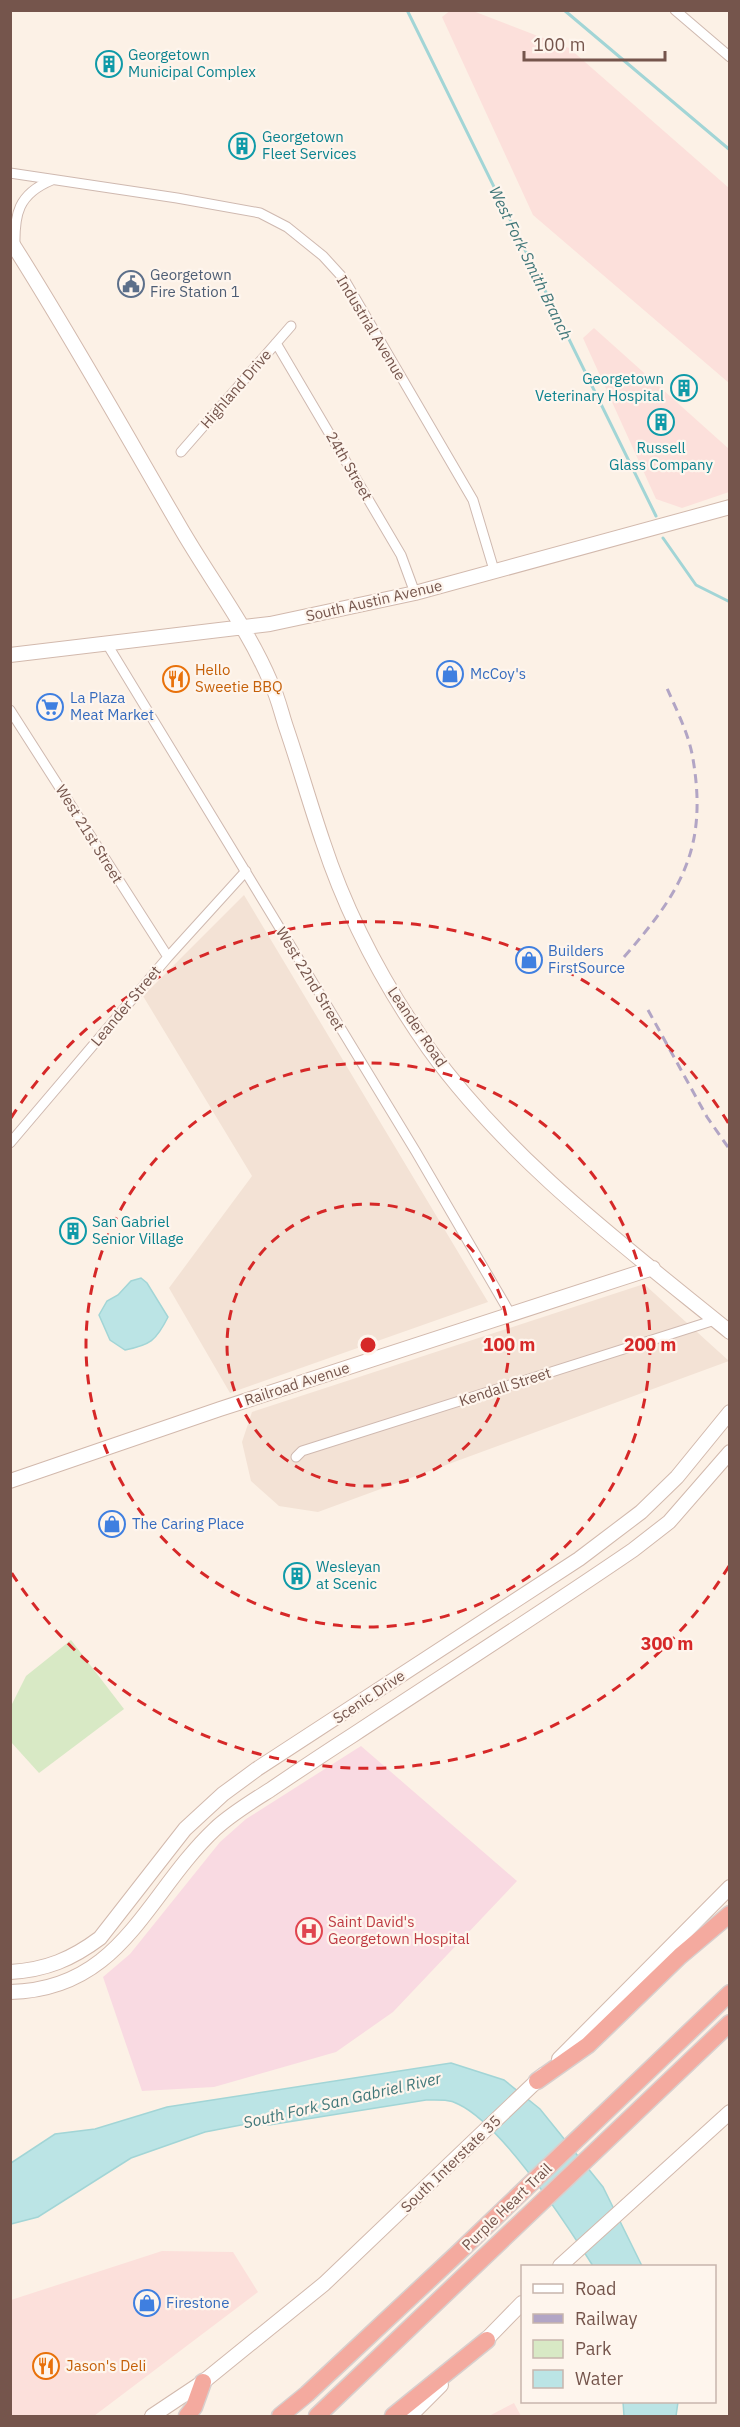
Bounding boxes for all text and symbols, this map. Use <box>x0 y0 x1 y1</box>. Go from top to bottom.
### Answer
scale bar <box>524 24 665 62</box>
text: 100 m <box>533 33 585 56</box>
place label: Georgetown Municipal Complex <box>128 45 256 81</box>
building icon: Georgetown Municipal Complex <box>94 49 124 79</box>
place label: Georgetown Fleet Services <box>262 127 356 163</box>
building icon: Georgetown Fleet Services <box>227 131 257 161</box>
water label: West Fork Smith Branch <box>485 183 577 343</box>
place label: Georgetown Fire Station 1 <box>150 265 240 301</box>
public building icon: Georgetown Fire Station 1 <box>116 269 146 299</box>
street label: Industrial Avenue <box>333 272 410 384</box>
street label: Highland Drive <box>196 345 275 432</box>
place label: Georgetown Veterinary Hospital <box>535 369 664 405</box>
building icon: Georgetown Veterinary Hospital <box>669 373 699 403</box>
building icon: Russell Glass Company <box>646 407 676 437</box>
street label: 24th Street <box>322 428 377 504</box>
place label: Russell Glass Company <box>609 438 714 474</box>
street label: South Austin Avenue <box>304 576 444 625</box>
shop icon: McCoy's <box>435 659 465 689</box>
place label: Hello Sweetie BBQ <box>195 660 283 696</box>
restaurant icon: Hello Sweetie BBQ <box>161 664 191 694</box>
place label: McCoy's <box>470 664 526 683</box>
place label: La Plaza Meat Market <box>70 688 154 724</box>
supermarket icon: La Plaza Meat Market <box>35 692 65 722</box>
street label: West 21st Street <box>52 781 127 886</box>
street label: West 22nd Street <box>272 924 349 1034</box>
place label: Builders FirstSource <box>548 941 625 977</box>
shop icon: Builders FirstSource <box>514 945 544 975</box>
street label: Leander Street <box>86 962 165 1050</box>
street label: Leander Road <box>384 983 451 1070</box>
place label: San Gabriel Senior Village <box>92 1212 184 1248</box>
building icon: San Gabriel Senior Village <box>58 1216 88 1246</box>
text: 100 m <box>483 1333 535 1356</box>
text: 200 m <box>624 1333 676 1356</box>
centre of rings <box>358 1335 378 1355</box>
street label: Railroad Avenue <box>242 1358 352 1409</box>
street label: Kendall Street <box>457 1363 553 1410</box>
shop icon: The Caring Place <box>97 1509 127 1539</box>
place label: The Caring Place <box>132 1514 244 1533</box>
place label: Wesleyan at Scenic <box>316 1557 381 1593</box>
building icon: Wesleyan at Scenic <box>282 1561 312 1591</box>
text: 300 m <box>641 1632 693 1655</box>
street label: Scenic Drive <box>329 1666 408 1728</box>
place label: Saint David's Georgetown Hospital <box>328 1912 470 1948</box>
hospital icon: Saint David's Georgetown Hospital <box>294 1916 324 1946</box>
water label: South Fork San Gabriel River <box>241 2067 444 2133</box>
street label: South Interstate 35 <box>397 2111 505 2216</box>
street label: Purple Heart Trail <box>458 2159 556 2254</box>
legend <box>521 2265 716 2403</box>
text: Road <box>575 2277 616 2300</box>
shop icon: Firestone <box>132 2288 162 2318</box>
place label: Firestone <box>166 2293 229 2312</box>
text: Railway <box>575 2307 637 2330</box>
text: Park <box>575 2337 612 2360</box>
restaurant icon: Jason's Deli <box>31 2351 61 2381</box>
place label: Jason's Deli <box>66 2356 146 2375</box>
text: Water <box>575 2367 624 2390</box>

